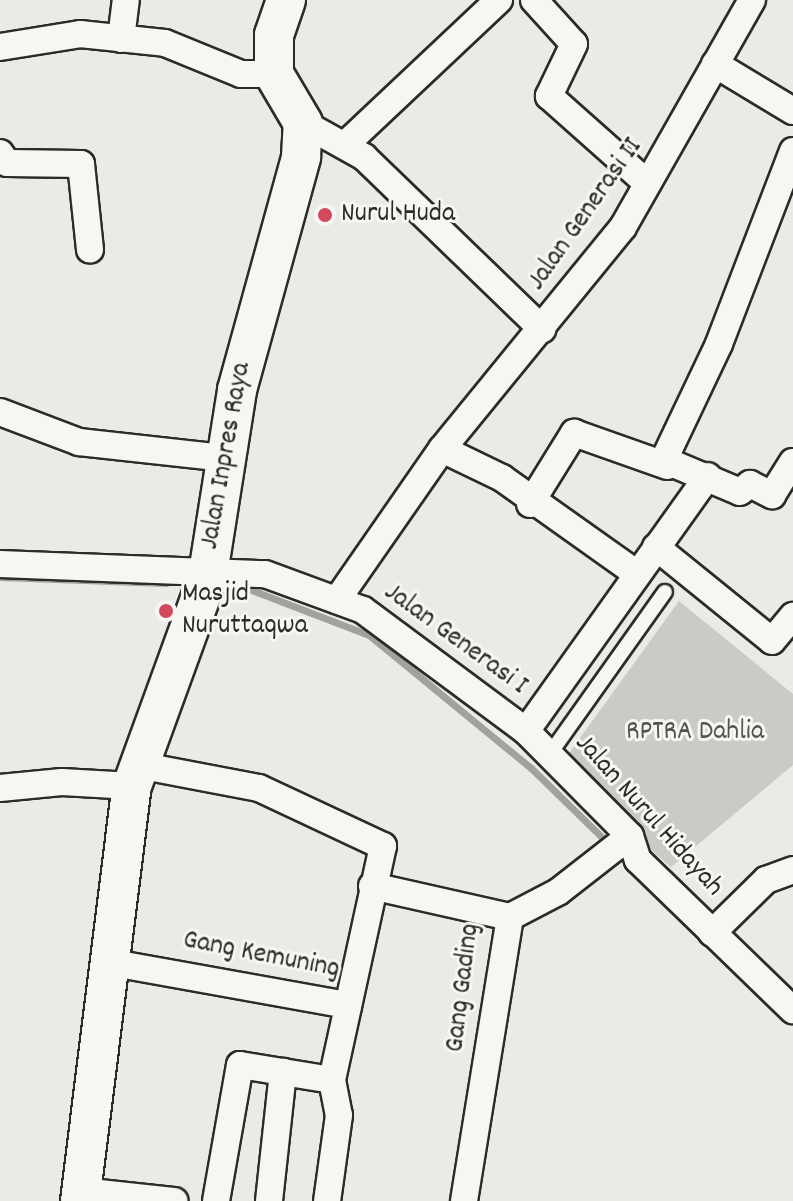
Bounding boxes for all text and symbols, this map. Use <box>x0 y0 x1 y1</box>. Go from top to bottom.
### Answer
street label: Jalan Generasi II <box>521 132 651 298</box>
place label: Nurul Huda <box>341 198 455 232</box>
marker: Nurul Huda <box>316 206 334 224</box>
street label: Jalan Inpres Raya <box>194 360 260 552</box>
street label: Jalan Generasi I <box>376 577 534 703</box>
place label: Masjid Nuruttaqwa <box>182 578 308 644</box>
marker: Masjid Nuruttaqwa <box>157 602 175 620</box>
park label: RPTRA Dahlia <box>626 716 764 750</box>
street label: Jalan Nurul Hidayah <box>566 728 730 904</box>
street label: Gang Gading <box>439 922 489 1054</box>
street label: Gang Kemuning <box>180 924 342 988</box>

